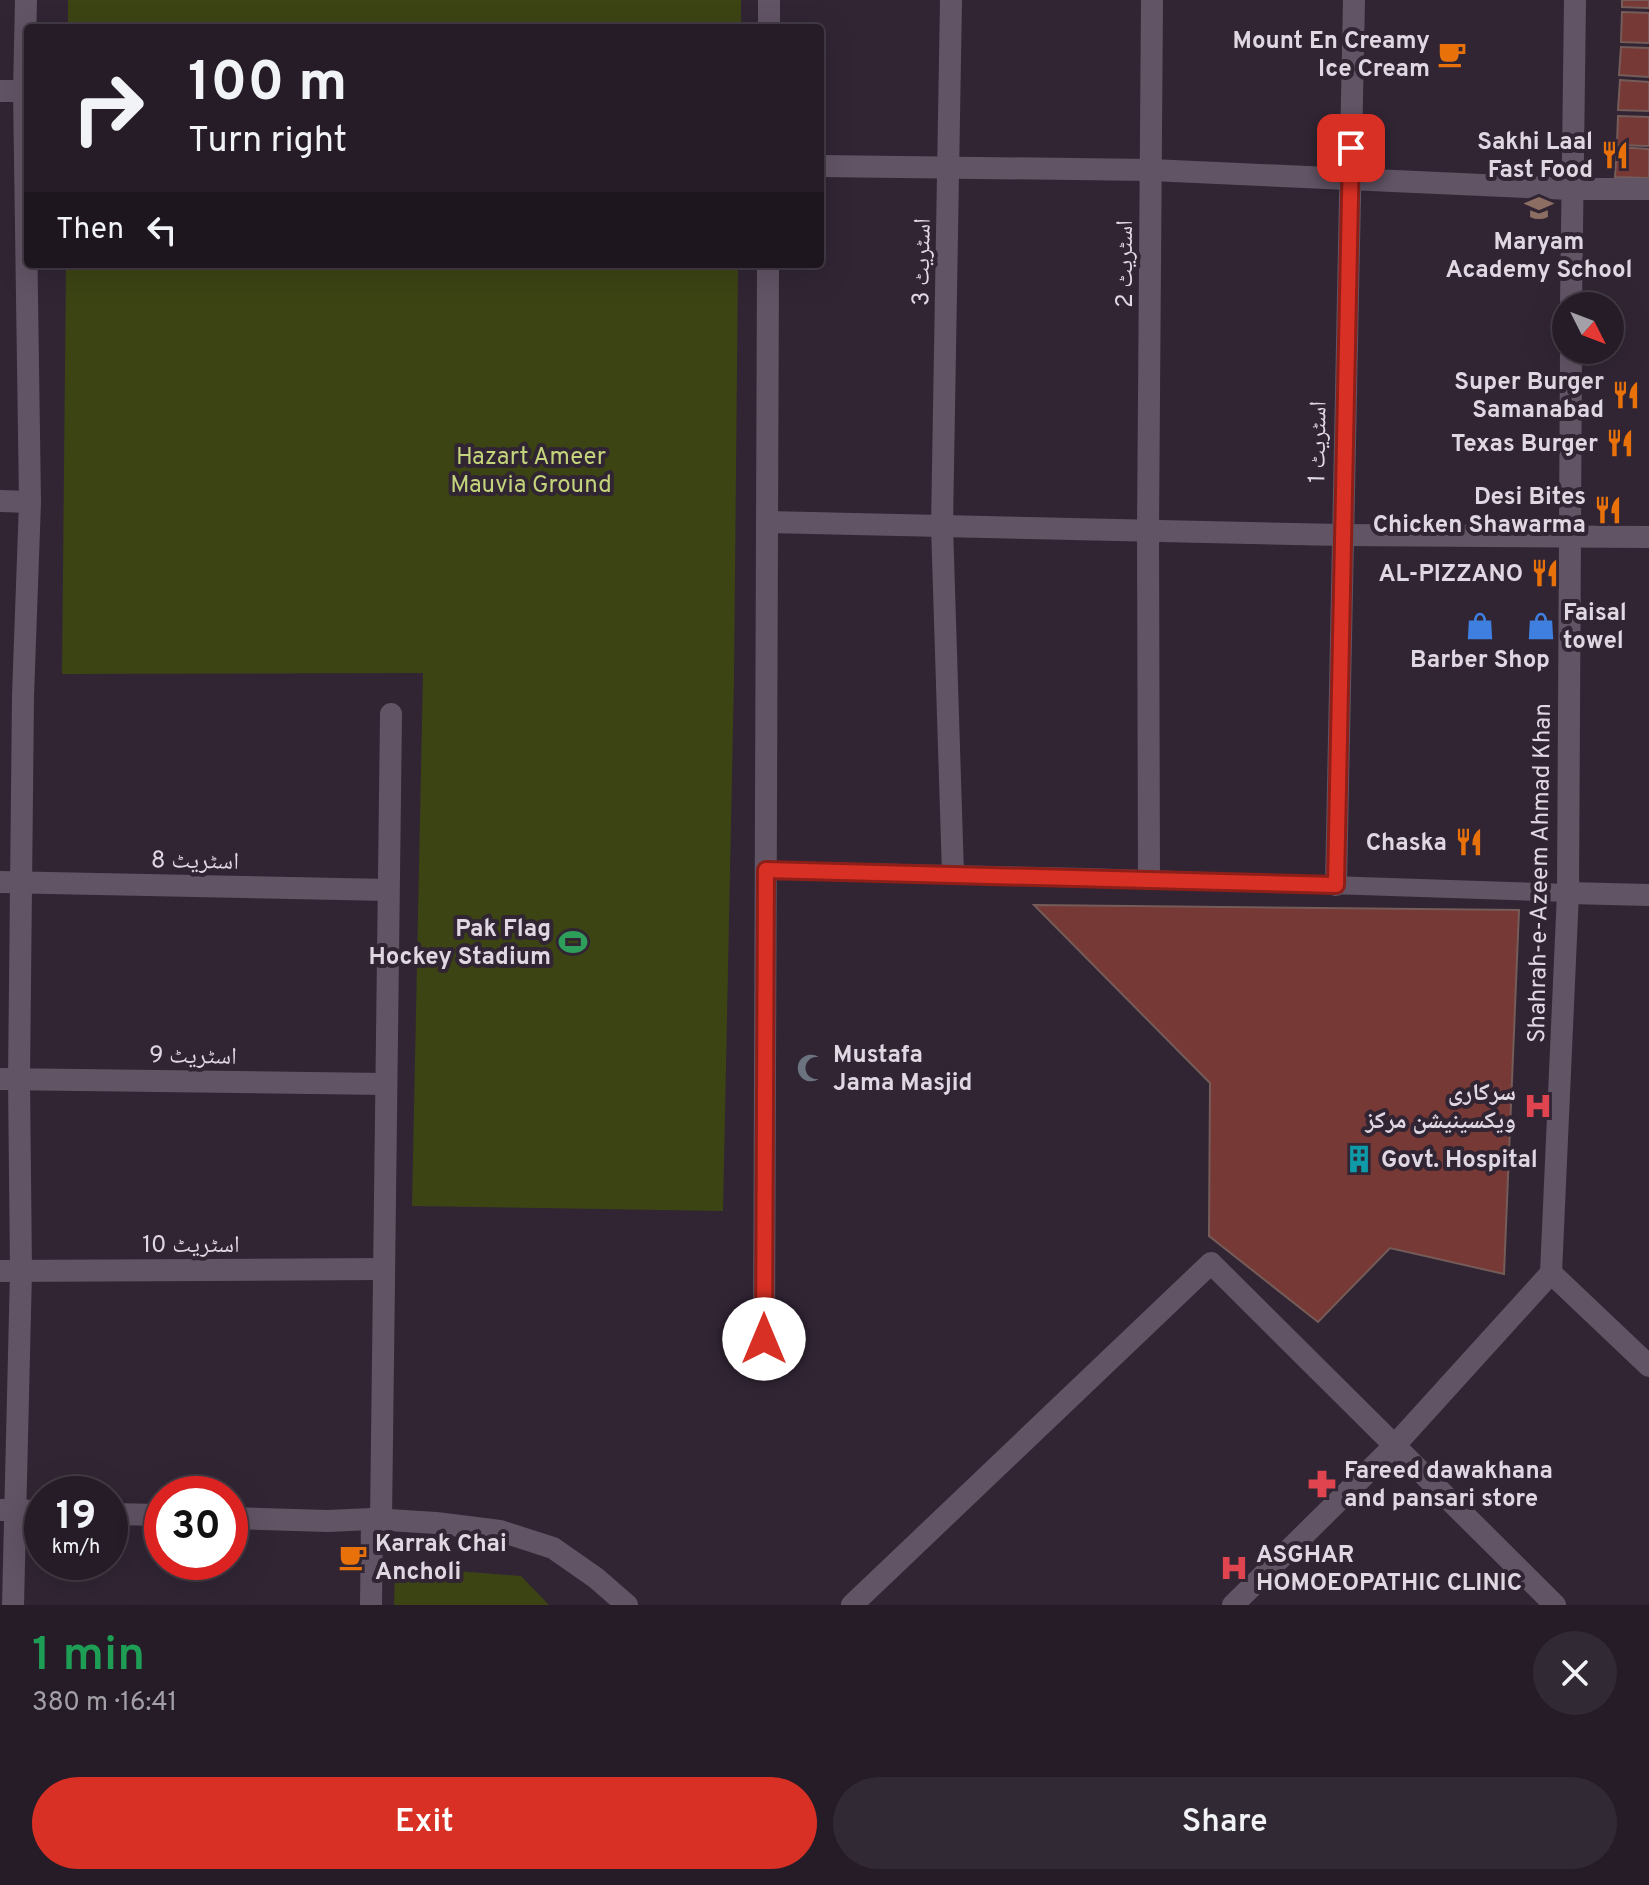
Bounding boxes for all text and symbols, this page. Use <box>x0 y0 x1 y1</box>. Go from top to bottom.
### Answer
place label: Mount En Creamy Ice Cream <box>1232 27 1430 85</box>
cafe icon: Mount En Creamy Ice Cream <box>1437 39 1467 69</box>
text: 100 m <box>188 50 347 120</box>
icon: right <box>56 56 160 160</box>
pin <box>1317 114 1385 182</box>
text: Turn right <box>188 119 347 165</box>
icon: arrive <box>1329 126 1373 170</box>
place label: Sakhi Laal Fast Food <box>1477 128 1593 186</box>
restaurant icon: Sakhi Laal Fast Food <box>1600 140 1630 170</box>
school or university icon: Maryam Academy School <box>1524 193 1554 223</box>
icon: left <box>140 208 184 252</box>
text: Then <box>56 212 124 249</box>
street label: اسٹریٹ 3 <box>907 218 939 306</box>
street label: اسٹریٹ 2 <box>1111 220 1141 308</box>
place label: Maryam Academy School <box>1445 228 1633 286</box>
north arrow <box>1552 292 1624 364</box>
map controls <box>1552 292 1624 364</box>
place label: Super Burger Samanabad <box>1454 368 1604 426</box>
restaurant icon: Super Burger Samanabad <box>1611 380 1641 410</box>
street label: اسٹریٹ 1 <box>1303 401 1335 483</box>
restaurant icon: Texas Burger <box>1605 428 1635 458</box>
place label: Texas Burger <box>1451 430 1598 460</box>
park label: Hazart Ameer Mauvia Ground <box>450 443 612 501</box>
place label: Desi Bites Chicken Shawarma <box>1373 483 1586 541</box>
restaurant icon: Desi Bites Chicken Shawarma <box>1593 495 1623 525</box>
restaurant icon: AL-PIZZANO <box>1530 558 1560 588</box>
place label: AL-PIZZANO <box>1379 560 1523 590</box>
place label: Faisal towel <box>1563 599 1627 657</box>
shop icon: Barber Shop <box>1465 611 1495 641</box>
shop icon: Faisal towel <box>1526 611 1556 641</box>
place label: Barber Shop <box>1410 646 1550 676</box>
street label: Shahrah-e-Azeem Ahmad Khan <box>1523 703 1559 1043</box>
restaurant icon: Chaska <box>1454 827 1484 857</box>
place label: Chaska <box>1366 829 1447 859</box>
street label: اسٹریٹ 8 <box>151 846 239 878</box>
place label: Pak Flag Hockey Stadium <box>368 915 551 973</box>
sports icon: Pak Flag Hockey Stadium <box>558 927 588 957</box>
street label: اسٹریٹ 9 <box>149 1041 237 1073</box>
place label: Mustafa Jama Masjid <box>833 1041 972 1099</box>
mosque icon: Mustafa Jama Masjid <box>796 1053 826 1083</box>
place label: سرکاری ویکسینیشن مرکز <box>1365 1079 1516 1137</box>
hospital icon: سرکاری ویکسینیشن مرکز <box>1523 1091 1553 1121</box>
building icon: Govt. Hospital <box>1344 1144 1374 1174</box>
place label: Govt. Hospital <box>1381 1146 1538 1176</box>
street label: اسٹریٹ 10 <box>142 1231 240 1261</box>
position arrow <box>722 1297 806 1381</box>
place label: Fareed dawakhana and pansari store <box>1344 1457 1553 1515</box>
pharmacy icon: Fareed dawakhana and pansari store <box>1307 1469 1337 1499</box>
speed limit sign: 30 <box>144 1476 248 1580</box>
text: 19 <box>56 1493 96 1543</box>
place label: Karrak Chai Ancholi <box>375 1530 507 1588</box>
text: km/h <box>52 1535 100 1561</box>
place label: ASGHAR HOMOEOPATHIC CLINIC <box>1256 1541 1522 1599</box>
cafe icon: Karrak Chai Ancholi <box>338 1542 368 1572</box>
hospital icon: ASGHAR HOMOEOPATHIC CLINIC <box>1219 1553 1249 1583</box>
text: 1 min <box>32 1627 145 1687</box>
button: close <box>1533 1631 1617 1715</box>
text: 380 m · 16:41 <box>32 1687 177 1720</box>
button: Exit <box>32 1777 817 1869</box>
button: Share <box>833 1777 1617 1869</box>

